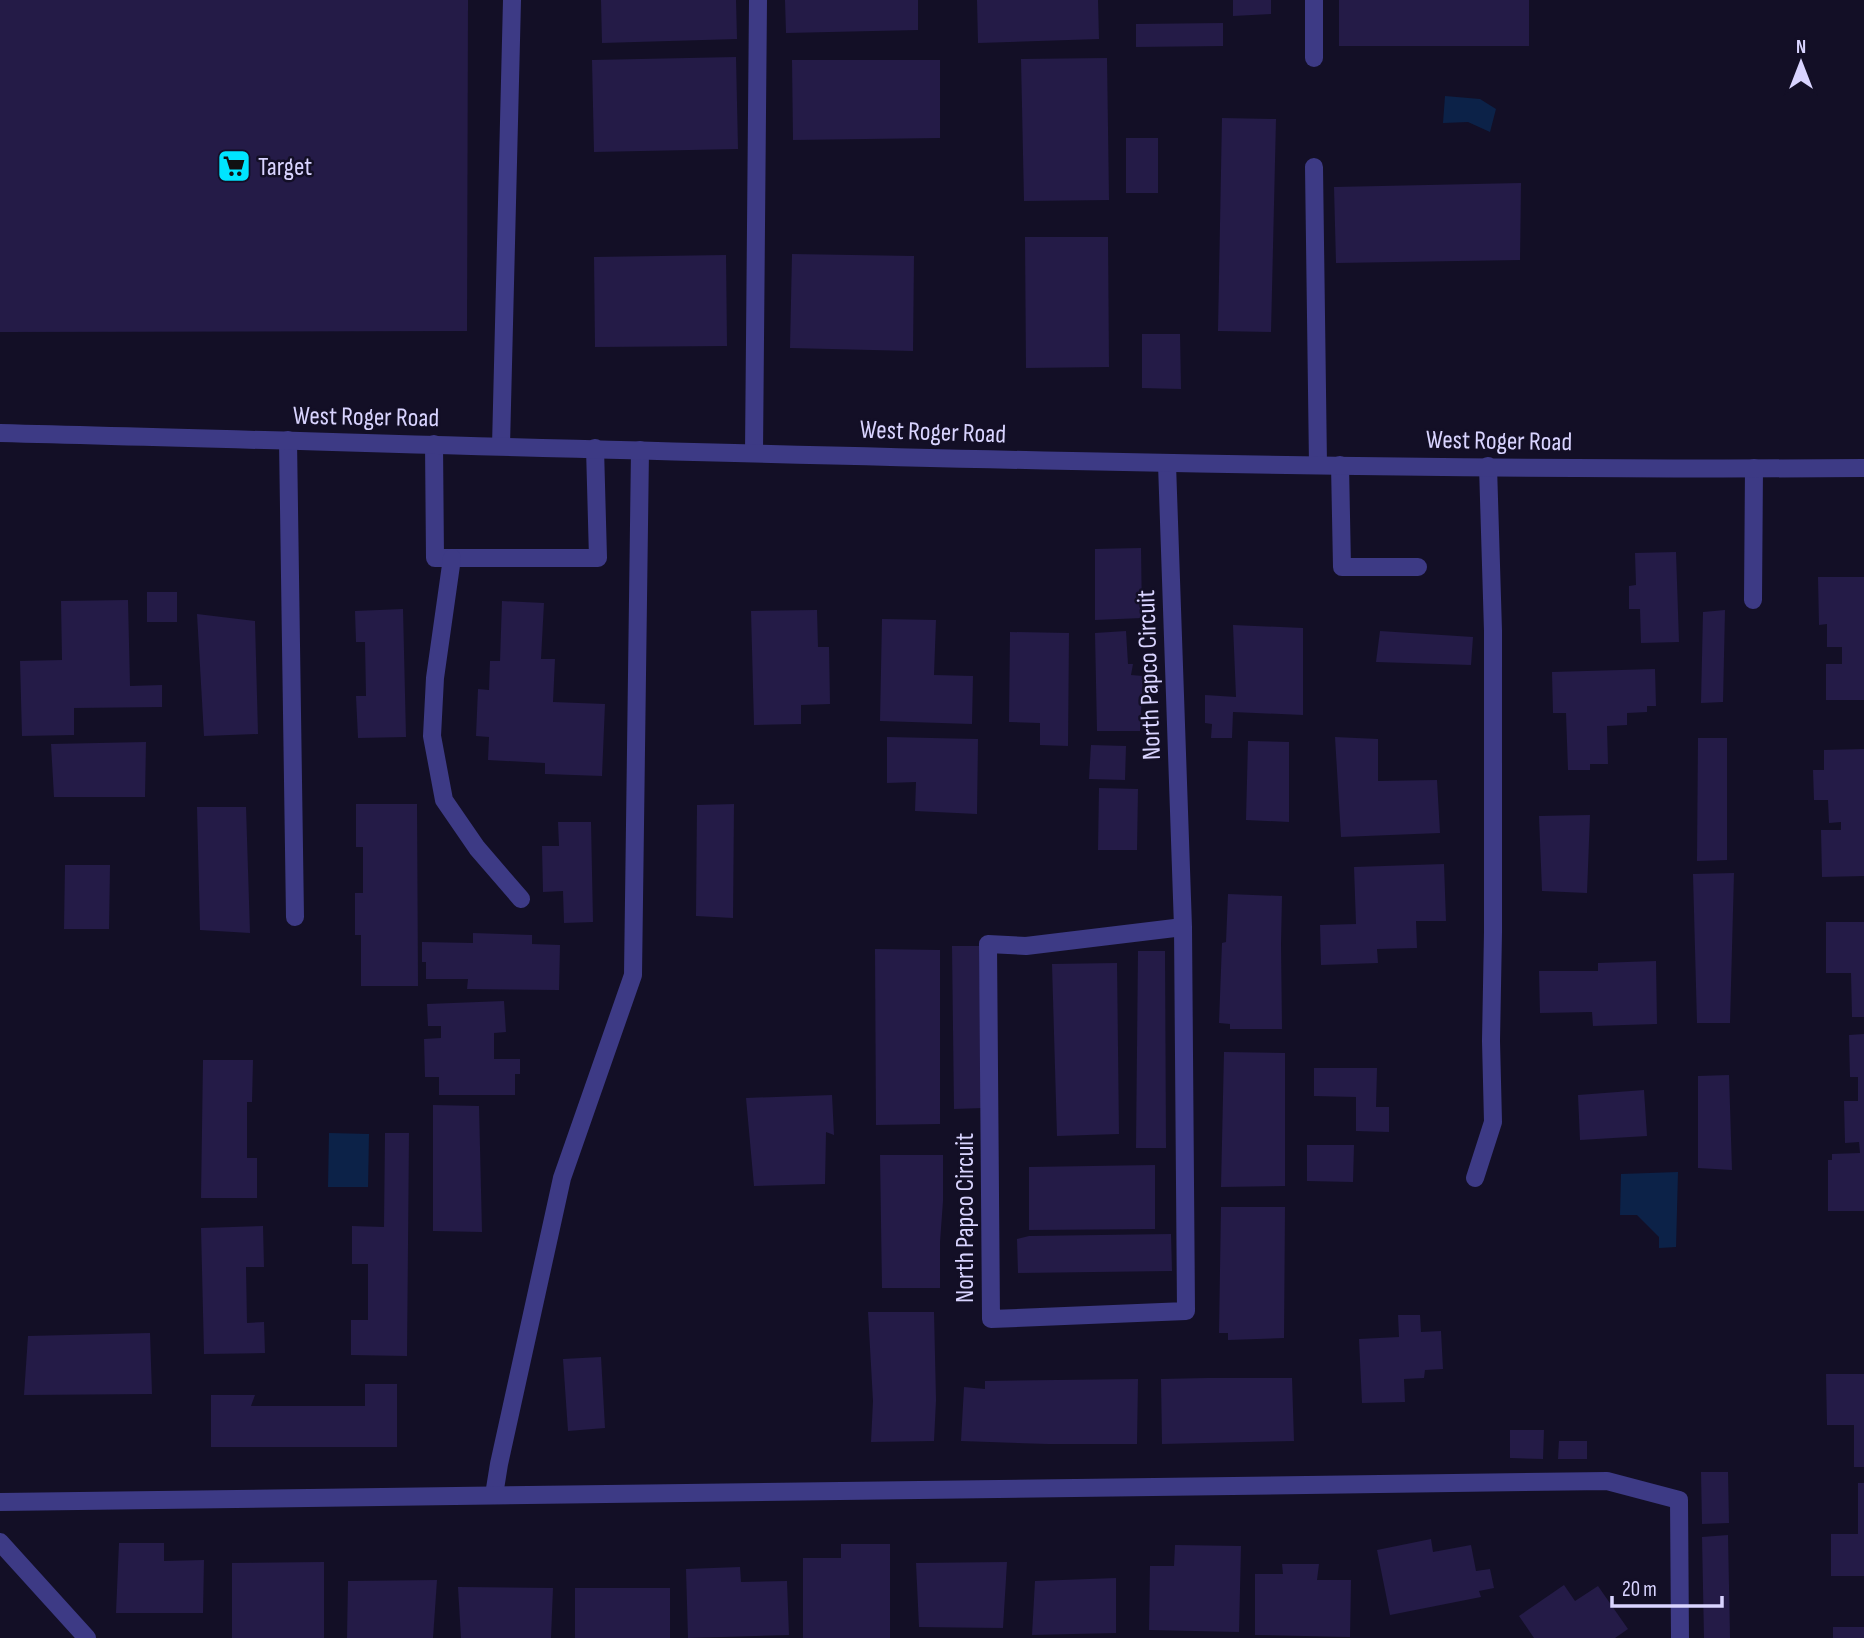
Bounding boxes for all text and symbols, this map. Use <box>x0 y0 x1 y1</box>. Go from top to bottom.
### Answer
north arrow <box>1766 28 1836 98</box>
text: N <box>1796 36 1806 59</box>
supermarket icon: Target <box>215 147 253 185</box>
place label: Target <box>258 152 312 183</box>
street label: West Roger Road <box>293 401 439 434</box>
street label: West Roger Road <box>859 414 1007 451</box>
street label: West Roger Road <box>1426 425 1572 458</box>
street label: North Papco Circuit <box>1131 589 1168 761</box>
street label: North Papco Circuit <box>950 1133 981 1303</box>
scale bar <box>1612 1564 1722 1608</box>
text: 20 m <box>1622 1577 1657 1602</box>

